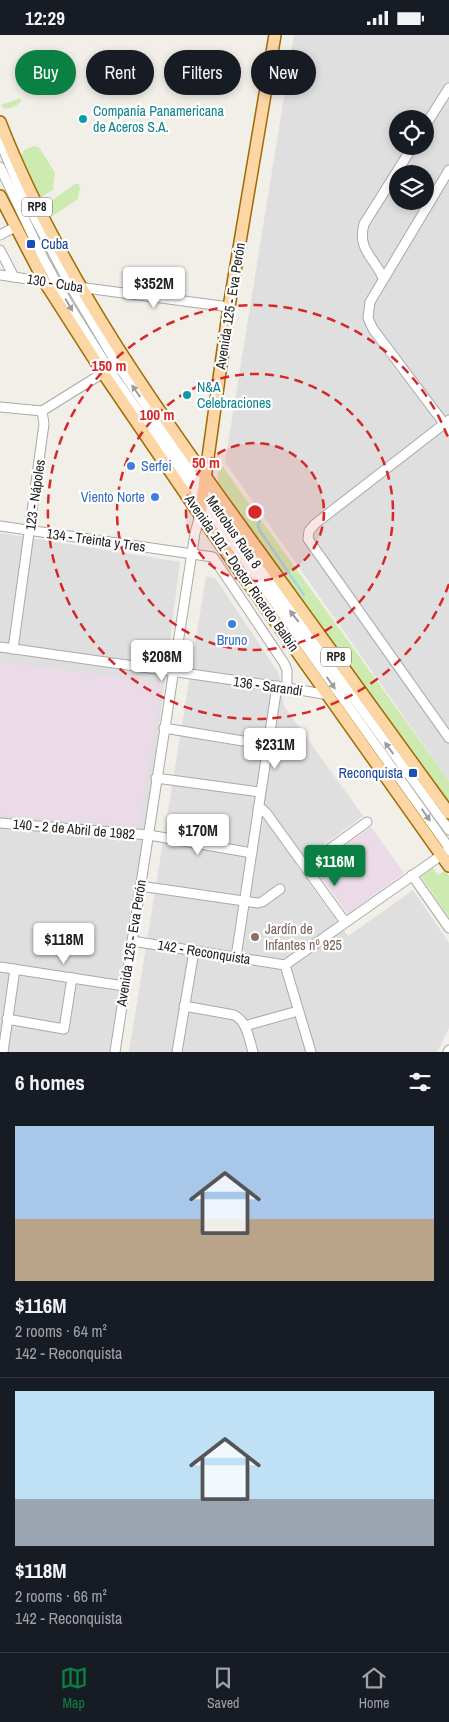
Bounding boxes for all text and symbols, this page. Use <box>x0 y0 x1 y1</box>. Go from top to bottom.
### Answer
text: 12:29 <box>25 5 65 31</box>
chip: Buy <box>15 50 76 95</box>
chip: Rent <box>86 50 154 95</box>
chip: Filters <box>164 50 241 95</box>
chip: New <box>251 50 316 95</box>
place label: Companía Panamericana de Aceros S.A. <box>93 102 224 136</box>
map controls <box>389 110 434 210</box>
button: locate <box>389 110 434 155</box>
marker: Companía Panamericana de Aceros S.A. <box>77 113 89 125</box>
button: layers <box>389 165 434 210</box>
road number: RP8 <box>22 197 52 217</box>
place label: Cuba <box>41 235 69 253</box>
marker: Cuba <box>25 238 37 250</box>
street label: Avenida 125 - Eva Perón <box>211 241 249 372</box>
pin: $352M <box>119 267 189 309</box>
street label: 130 - Cuba <box>26 270 85 296</box>
text: $352M <box>134 272 174 294</box>
one-way arrow <box>64 298 73 311</box>
text: 150 m <box>92 355 126 376</box>
place label: N&A Celebraciones <box>197 378 271 412</box>
one-way arrow <box>131 384 141 398</box>
marker: N&A Celebraciones <box>181 389 193 401</box>
text: 100 m <box>140 404 174 425</box>
text: 50 m <box>192 452 220 473</box>
place label: Serfei <box>141 457 172 475</box>
street label: 123 - Nápoles <box>21 458 49 532</box>
marker: Serfei <box>125 460 137 472</box>
place label: Viento Norte <box>81 488 145 506</box>
street label: Avenida 101 - Doctor Ricardo Balbín <box>180 490 303 655</box>
marker: Viento Norte <box>149 491 161 503</box>
street label: Metrobus Ruta 8 <box>202 492 266 572</box>
centre of rings <box>246 503 264 521</box>
street label: 134 - Treinta y Tres <box>45 524 147 556</box>
one-way arrow <box>289 610 300 623</box>
marker: Bruno <box>226 618 238 630</box>
place label: Bruno <box>217 631 247 649</box>
pin: $208M <box>127 639 197 682</box>
text: $208M <box>142 645 182 667</box>
road number: RP8 <box>321 647 351 667</box>
street label: 136 - Sarandí <box>232 672 304 700</box>
one-way arrow <box>326 676 336 690</box>
pin: $231M <box>240 727 310 770</box>
text: $231M <box>255 733 295 755</box>
one-way arrow <box>384 741 394 755</box>
place label: Reconquista <box>339 764 404 782</box>
marker: Reconquista <box>407 767 419 779</box>
one-way arrow <box>421 808 430 821</box>
pin: $170M <box>163 813 233 856</box>
street label: 140 - 2 de Abril de 1982 <box>12 815 136 843</box>
text: $170M <box>178 819 218 841</box>
pin: $116M <box>300 845 370 887</box>
text: $116M <box>315 850 355 872</box>
street label: Avenida 125 - Eva Perón <box>112 878 150 1009</box>
place label: Jardín de Infantes nº 925 <box>265 920 342 954</box>
pin: $118M <box>29 923 99 965</box>
text: $118M <box>44 928 84 950</box>
marker: Jardín de Infantes nº 925 <box>249 931 261 943</box>
street label: 142 - Reconquista <box>156 936 252 968</box>
text: 6 homes <box>15 1068 85 1097</box>
icon: filters <box>406 1068 434 1096</box>
icon: home <box>180 1158 270 1248</box>
text: $116M <box>15 1291 67 1320</box>
text: 2 rooms · 64 m² <box>15 1320 107 1342</box>
text: 142 - Reconquista <box>15 1342 122 1364</box>
icon: home <box>180 1424 270 1514</box>
text: $118M <box>15 1556 67 1585</box>
text: 2 rooms · 66 m² <box>15 1585 107 1607</box>
text: 142 - Reconquista <box>15 1607 122 1629</box>
tab: Map <box>60 1664 88 1712</box>
tab: Saved <box>207 1664 239 1712</box>
tab: Home <box>359 1664 389 1712</box>

